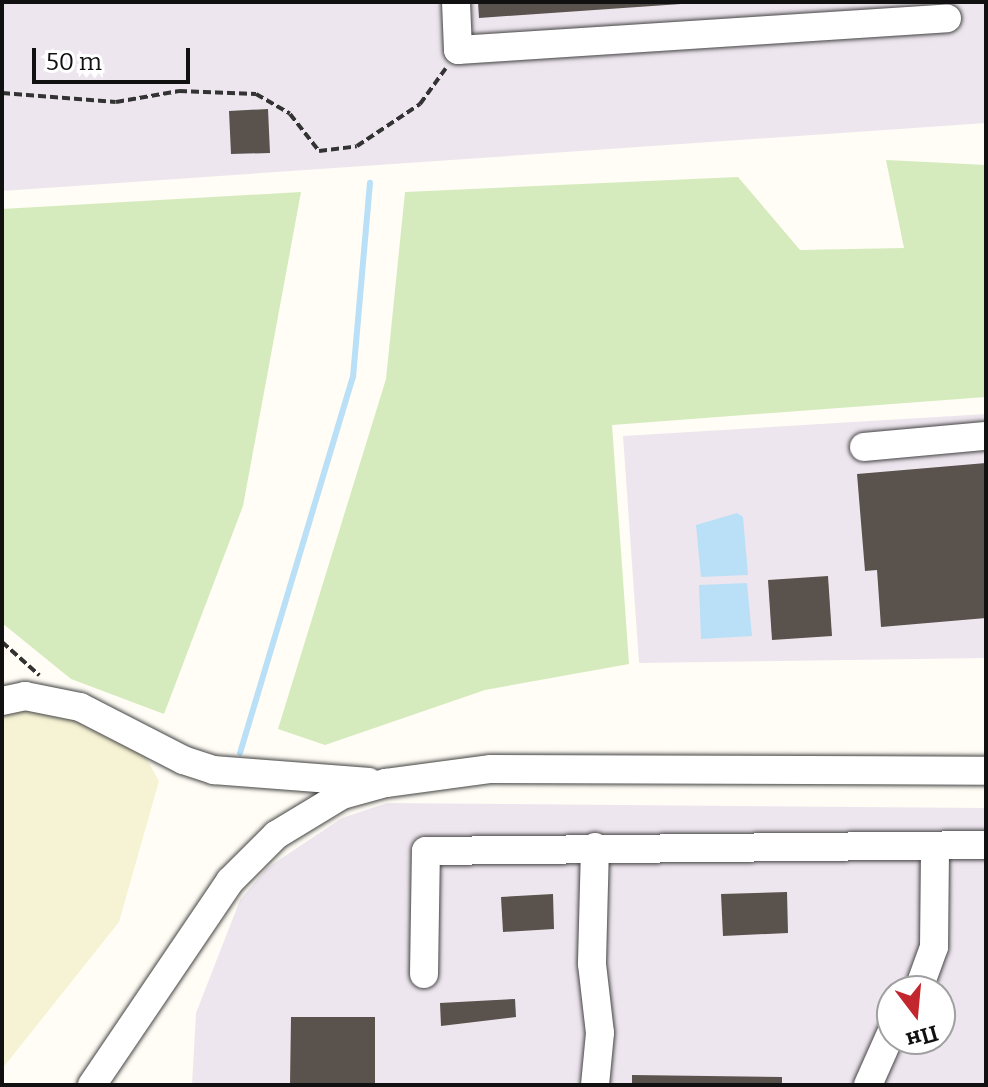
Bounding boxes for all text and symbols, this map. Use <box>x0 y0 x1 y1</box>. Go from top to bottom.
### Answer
scale bar <box>36 32 194 82</box>
text: 50 m <box>46 48 102 76</box>
north arrow <box>876 975 956 1055</box>
text: Пн <box>903 1019 941 1054</box>

